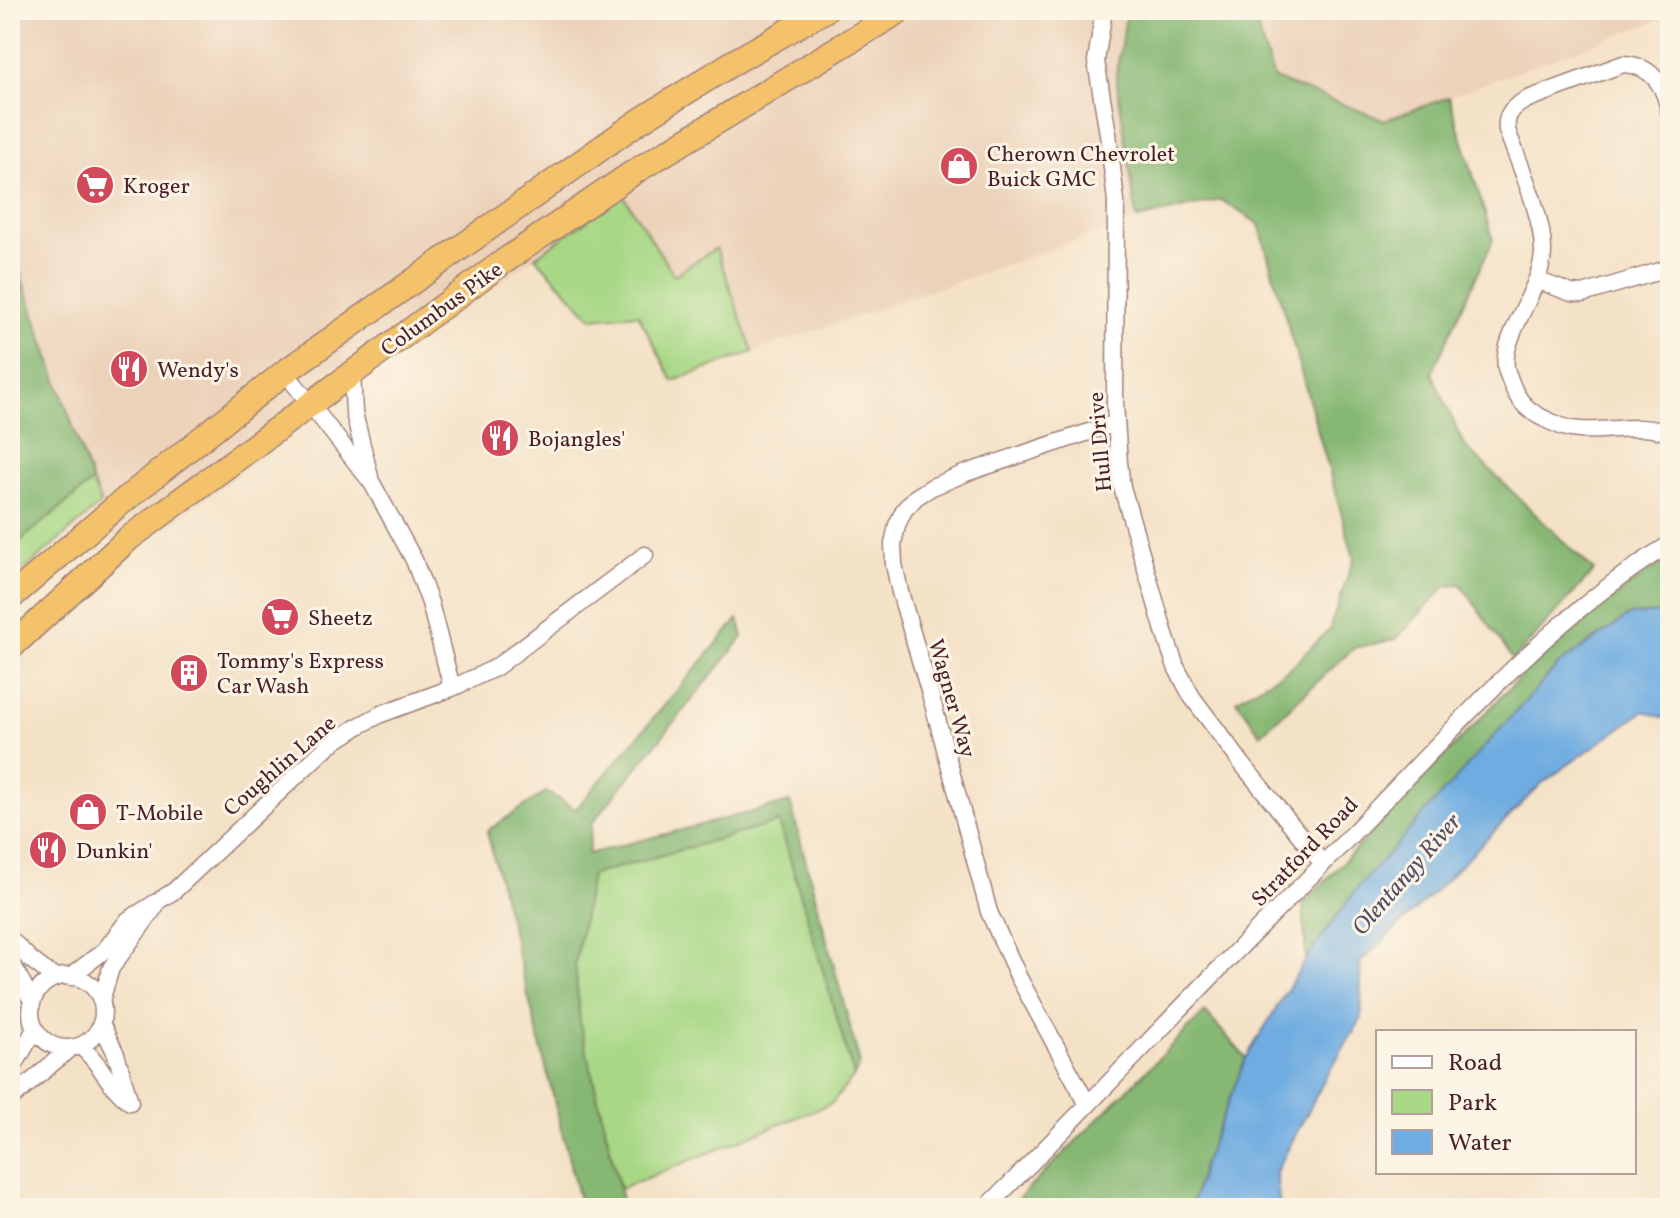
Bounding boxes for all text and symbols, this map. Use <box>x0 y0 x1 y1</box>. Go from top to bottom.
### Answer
place label: Cherown Chevrolet Buick GMC <box>987 140 1175 196</box>
shop icon: Cherown Chevrolet Buick GMC <box>938 145 980 187</box>
supermarket icon: Kroger <box>74 164 116 206</box>
place label: Kroger <box>123 172 190 203</box>
street label: Columbus Pike <box>375 255 510 365</box>
restaurant icon: Wendy's <box>108 348 150 390</box>
place label: Wendy's <box>157 356 239 387</box>
street label: Hull Drive <box>1082 390 1121 493</box>
restaurant icon: Bojangles' <box>479 417 521 459</box>
place label: Bojangles' <box>528 425 625 456</box>
supermarket icon: Sheetz <box>259 596 301 638</box>
place label: Sheetz <box>308 604 373 635</box>
street label: Wagner Way <box>919 636 982 762</box>
place label: Tommy's Express Car Wash <box>217 647 384 703</box>
building icon: Tommy's Express Car Wash <box>168 652 210 694</box>
street label: Coughlin Lane <box>217 709 344 825</box>
shop icon: T-Mobile <box>67 791 109 833</box>
street label: Stratford Road <box>1245 791 1366 915</box>
place label: T-Mobile <box>116 799 203 830</box>
water label: Olentangy River <box>1345 806 1471 944</box>
restaurant icon: Dunkin' <box>27 829 69 871</box>
place label: Dunkin' <box>76 837 153 868</box>
legend <box>1376 1030 1636 1174</box>
text: Road <box>1448 1047 1502 1081</box>
text: Park <box>1448 1087 1497 1121</box>
text: Water <box>1448 1127 1512 1161</box>

